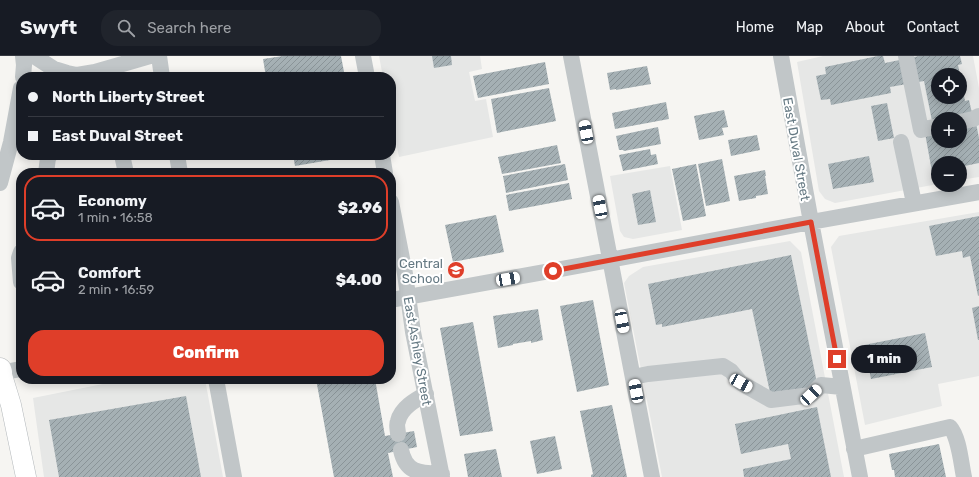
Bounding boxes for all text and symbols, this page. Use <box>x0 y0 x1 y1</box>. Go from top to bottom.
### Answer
search box <box>101 10 381 46</box>
text: Swyft <box>20 16 77 39</box>
icon: search <box>115 17 137 39</box>
text: Search here <box>147 19 231 37</box>
text: Home <box>736 19 774 36</box>
text: Map <box>796 19 823 36</box>
text: About <box>845 19 885 36</box>
text: Contact <box>907 19 959 36</box>
map controls <box>931 68 967 192</box>
button: locate <box>931 68 967 104</box>
text: North Liberty Street <box>52 88 204 106</box>
street label: East Duval Street <box>780 96 813 202</box>
button: + <box>931 112 967 148</box>
car <box>578 119 594 145</box>
text: East Duval Street <box>52 127 183 145</box>
button: − <box>931 156 967 192</box>
icon: car <box>30 190 66 226</box>
text: Economy <box>78 192 147 210</box>
car <box>592 194 608 220</box>
text: $2.96 <box>338 199 382 217</box>
text: 1 min · 16:58 <box>78 210 153 225</box>
place label: Central School <box>399 256 443 286</box>
school or university icon: Central School <box>446 260 466 280</box>
icon: car <box>30 262 66 298</box>
route start <box>544 262 562 280</box>
text: Comfort <box>78 264 141 282</box>
text: $4.00 <box>336 271 382 289</box>
car <box>495 271 521 287</box>
text: 2 min · 16:59 <box>78 282 154 297</box>
street label: East Ashley Street <box>401 295 435 407</box>
car <box>614 308 630 334</box>
button: Confirm <box>28 330 384 376</box>
callout: 1 min <box>851 345 917 373</box>
route end <box>828 350 846 368</box>
text: 1 min <box>867 351 901 366</box>
car <box>728 372 754 394</box>
car <box>628 378 644 404</box>
car <box>798 382 824 408</box>

